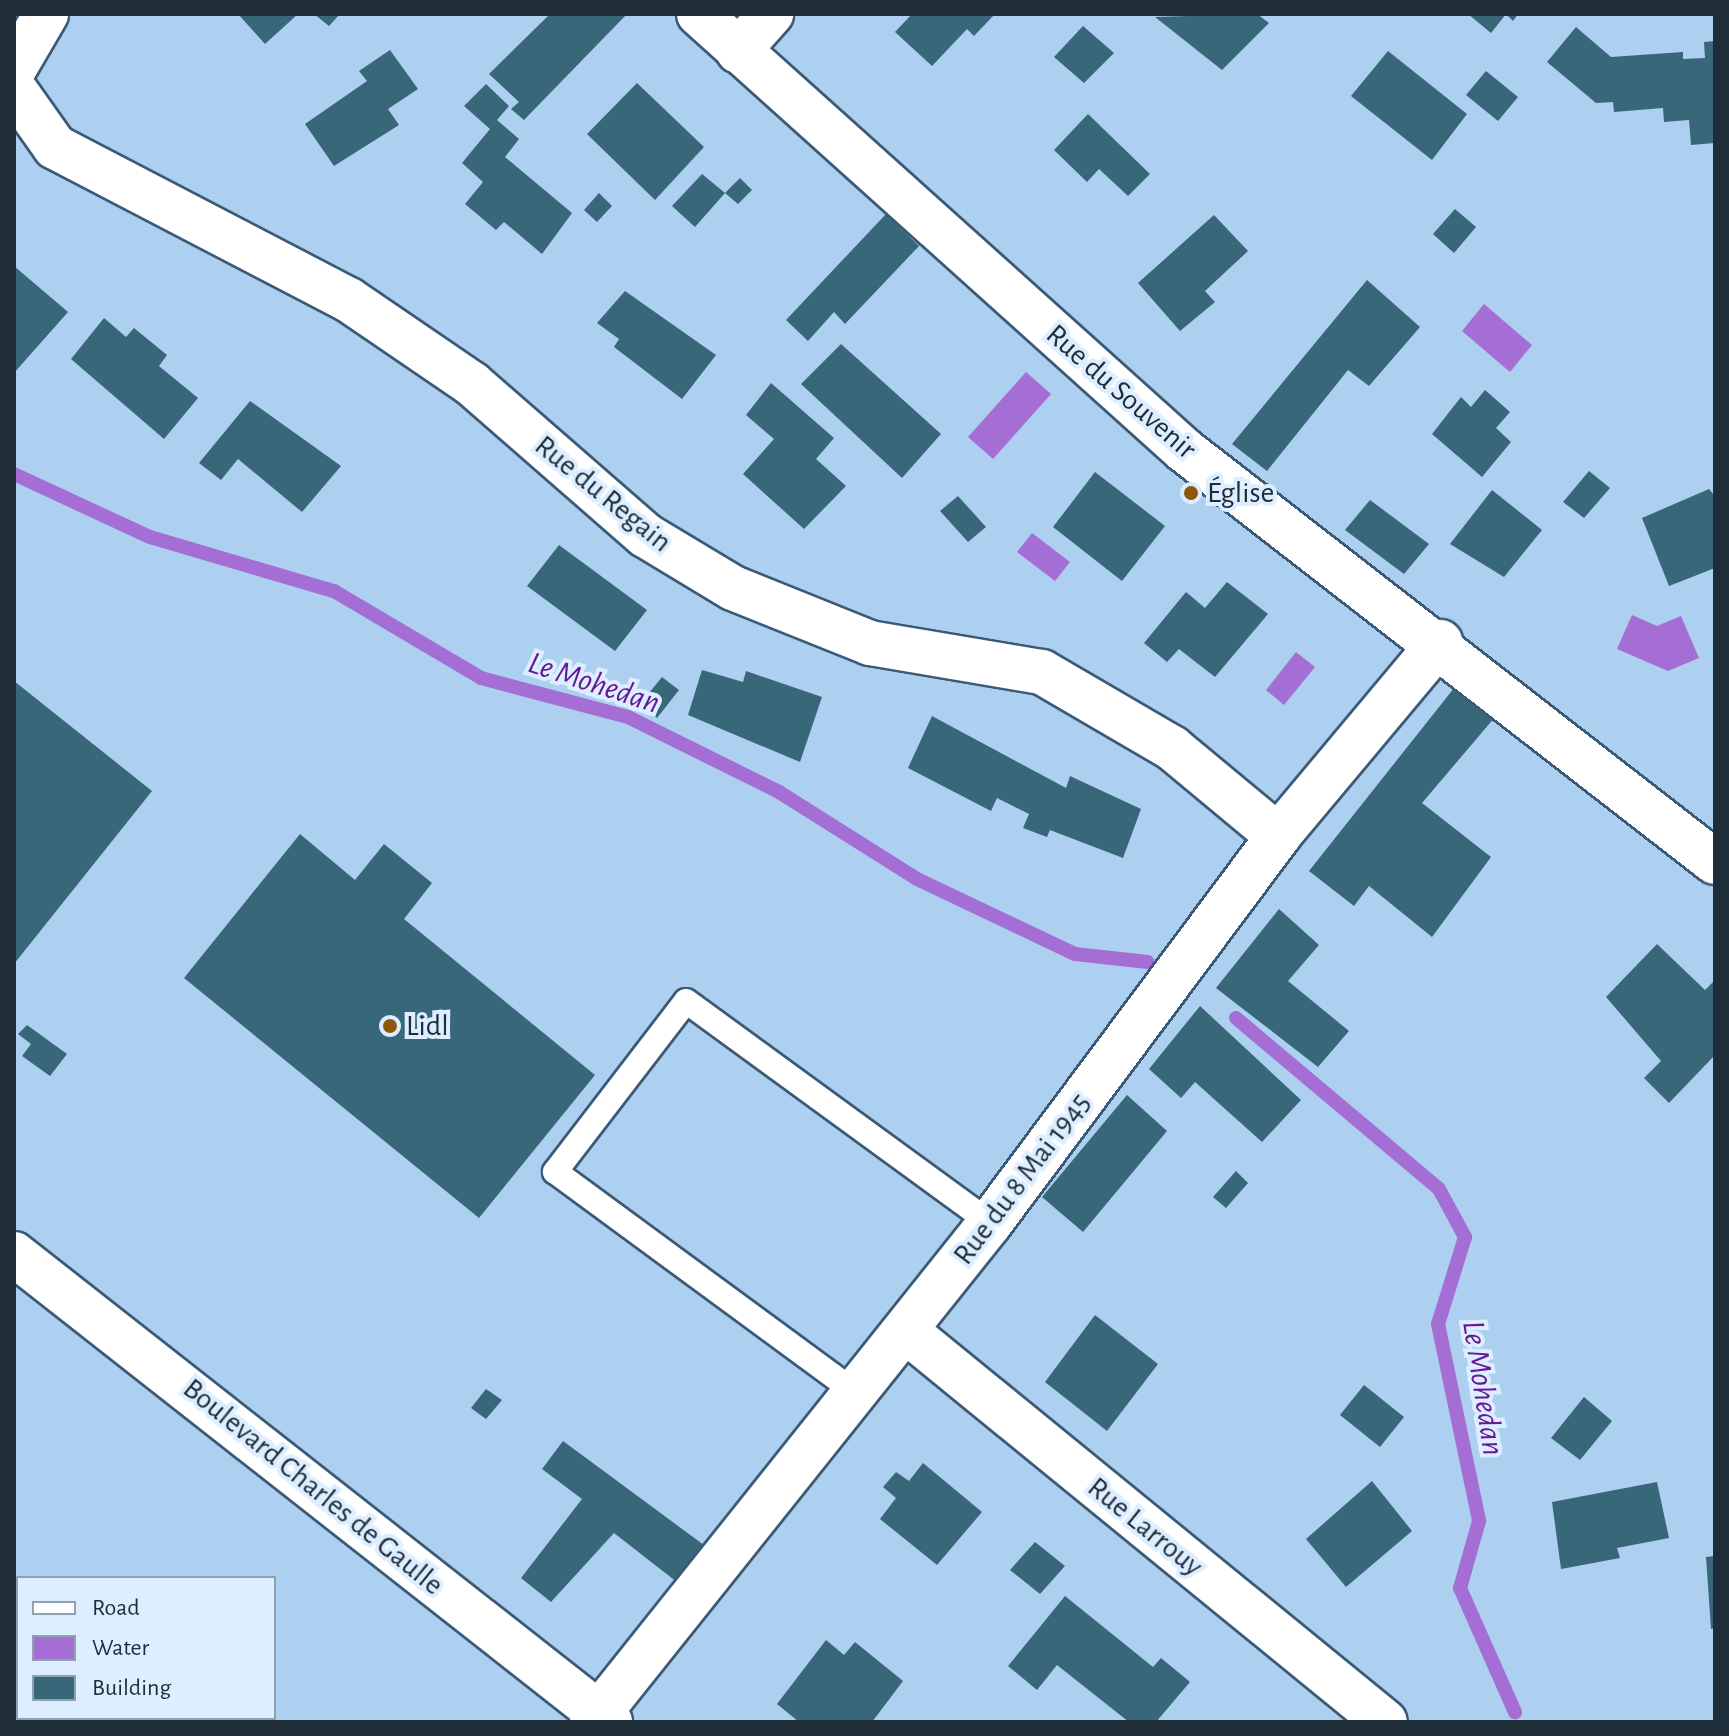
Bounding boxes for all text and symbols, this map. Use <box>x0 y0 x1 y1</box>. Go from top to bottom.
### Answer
street label: Rue du Souvenir <box>1038 317 1204 467</box>
street label: Rue du Regain <box>527 428 679 560</box>
place label: Église <box>1207 475 1274 511</box>
marker: Église <box>1182 484 1200 502</box>
water label: Le Mohedan <box>523 644 665 722</box>
place label: Lidl <box>406 1008 449 1044</box>
marker: Lidl <box>381 1017 399 1035</box>
street label: Rue du 8 Mai 1945 <box>946 1086 1098 1272</box>
water label: Le Mohedan <box>1453 1318 1513 1458</box>
street label: Boulevard Charles de Gaulle <box>176 1371 450 1603</box>
street label: Rue Larrouy <box>1080 1470 1210 1584</box>
legend <box>16 1576 276 1720</box>
text: Road <box>92 1596 140 1620</box>
text: Water <box>92 1636 149 1660</box>
text: Building <box>92 1676 171 1700</box>

